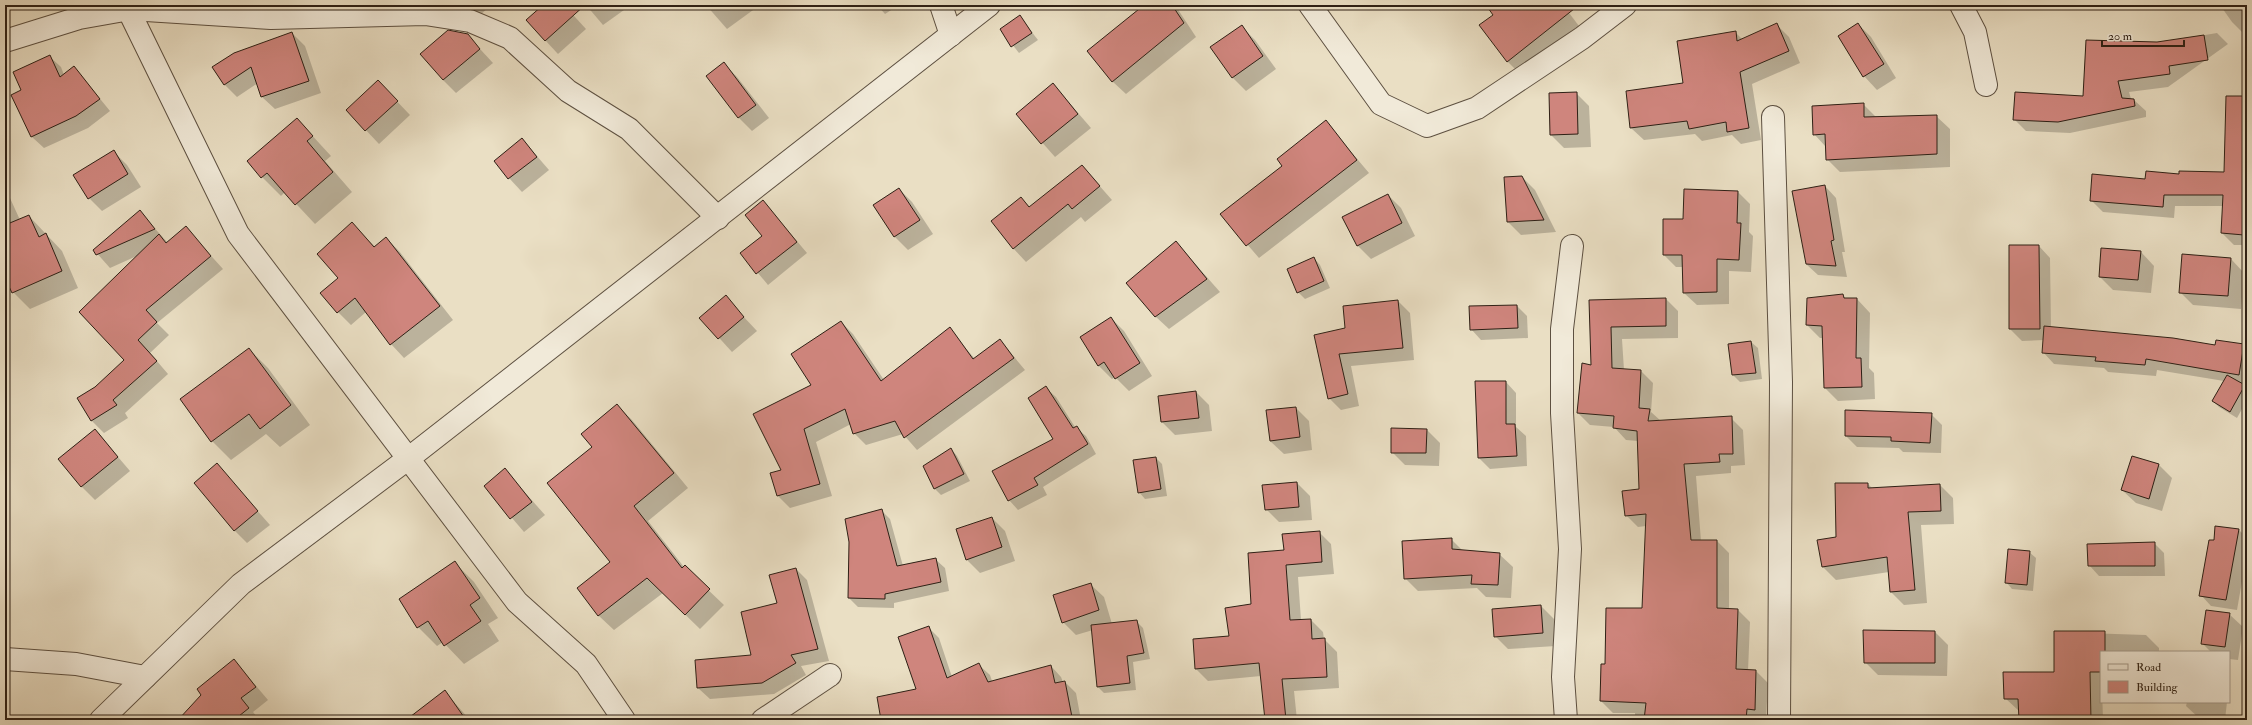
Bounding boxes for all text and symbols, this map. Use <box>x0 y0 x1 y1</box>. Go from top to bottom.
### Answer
scale bar <box>2102 22 2184 48</box>
text: 20 m <box>2108 29 2133 44</box>
legend <box>2100 651 2230 703</box>
text: Road <box>2136 660 2161 675</box>
text: Building <box>2136 680 2179 695</box>

